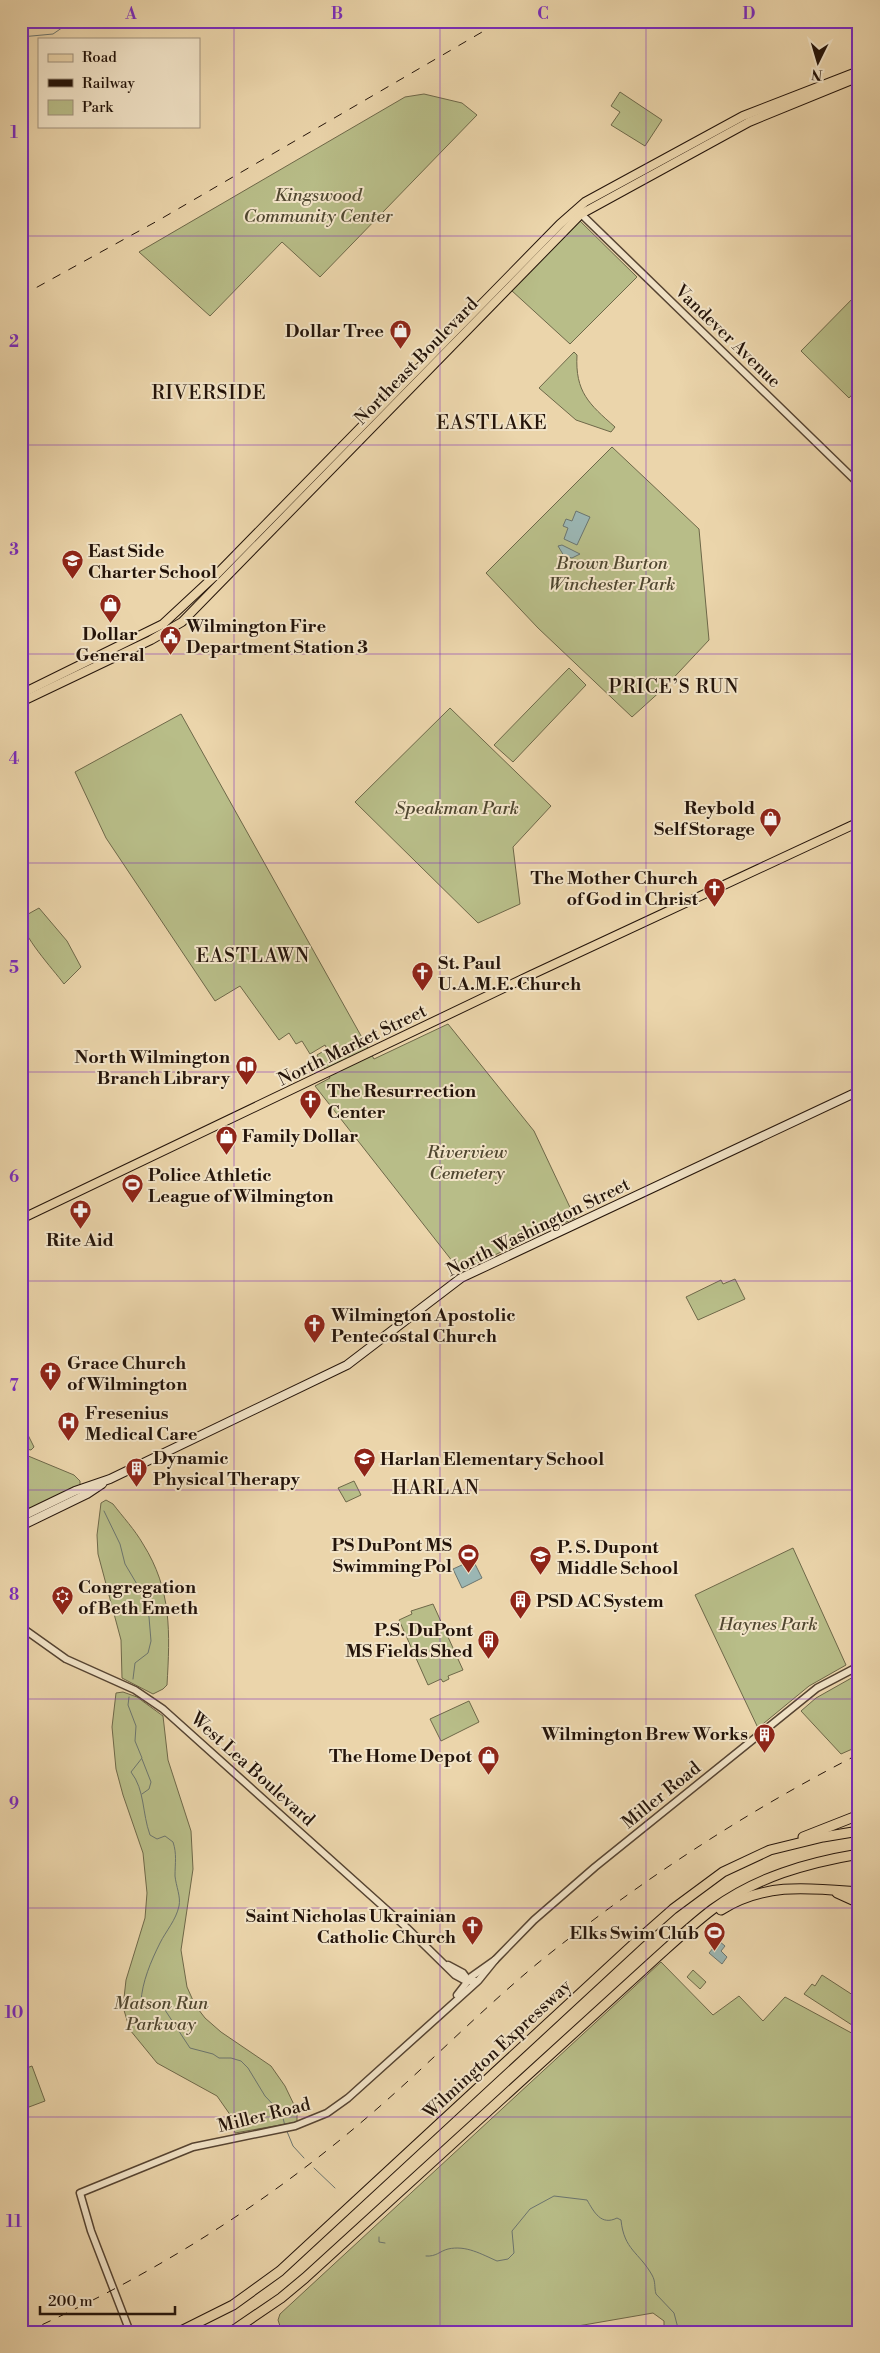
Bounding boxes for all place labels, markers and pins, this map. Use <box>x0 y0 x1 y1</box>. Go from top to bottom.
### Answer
shop icon: Dollar Tree <box>388 319 412 350</box>
place label: Dollar Tree <box>285 320 384 343</box>
place label: East Side Charter School <box>88 540 217 584</box>
school or university icon: East Side Charter School <box>60 549 84 580</box>
shop icon: Dollar General <box>98 592 122 623</box>
place label: Wilmington Fire Department Station 3 <box>185 615 368 659</box>
place label: Dollar General <box>75 623 145 667</box>
public building icon: Wilmington Fire Department Station 3 <box>158 624 182 655</box>
place label: Reybold Self Storage <box>654 797 755 841</box>
shop icon: Reybold Self Storage <box>759 806 783 837</box>
place label: The Mother Church of God in Christ <box>530 867 699 911</box>
church icon: The Mother Church of God in Christ <box>702 876 726 907</box>
place label: St. Paul U.A.M.E. Church <box>438 952 581 996</box>
church icon: St. Paul U.A.M.E. Church <box>410 961 434 992</box>
place label: North Wilmington Branch Library <box>74 1046 231 1090</box>
library icon: North Wilmington Branch Library <box>234 1055 258 1086</box>
place label: The Resurrection Center <box>327 1080 476 1124</box>
church icon: The Resurrection Center <box>299 1089 323 1120</box>
shop icon: Family Dollar <box>214 1124 238 1155</box>
place label: Family Dollar <box>242 1125 358 1148</box>
place label: Police Athletic League of Wilmington <box>148 1164 334 1208</box>
sports icon: Police Athletic League of Wilmington <box>120 1173 144 1204</box>
pharmacy icon: Rite Aid <box>68 1198 92 1229</box>
place label: Rite Aid <box>46 1229 114 1252</box>
place label: Wilmington Apostolic Pentecostal Church <box>330 1304 516 1348</box>
church icon: Wilmington Apostolic Pentecostal Church <box>303 1313 327 1344</box>
place label: Grace Church of Wilmington <box>67 1352 187 1396</box>
church icon: Grace Church of Wilmington <box>39 1361 63 1392</box>
place label: Fresenius Medical Care <box>85 1402 198 1446</box>
hospital icon: Fresenius Medical Care <box>57 1411 81 1442</box>
place label: Dynamic Physical Therapy <box>153 1447 301 1491</box>
school or university icon: Harlan Elementary School <box>352 1447 376 1478</box>
place label: Harlan Elementary School <box>380 1448 604 1471</box>
building icon: Dynamic Physical Therapy <box>125 1456 149 1487</box>
place label: PS DuPont MS Swimming Pol <box>332 1534 452 1578</box>
place label: P. S. Dupont Middle School <box>557 1536 678 1580</box>
sports icon: PS DuPont MS Swimming Pol <box>456 1543 480 1574</box>
school or university icon: P. S. Dupont Middle School <box>529 1545 553 1576</box>
place label: Congregation of Beth Emeth <box>78 1576 198 1620</box>
synagogue icon: Congregation of Beth Emeth <box>50 1585 74 1616</box>
building icon: PSD AC System <box>508 1589 532 1620</box>
place label: PSD AC System <box>536 1590 664 1613</box>
place label: P.S. DuPont MS Fields Shed <box>345 1619 474 1663</box>
building icon: P.S. DuPont MS Fields Shed <box>477 1628 501 1659</box>
building icon: Wilmington Brew Works <box>752 1722 776 1753</box>
place label: Wilmington Brew Works <box>541 1723 748 1746</box>
shop icon: The Home Depot <box>476 1744 500 1775</box>
place label: The Home Depot <box>329 1745 473 1768</box>
place label: Saint Nicholas Ukrainian Catholic Church <box>246 1905 456 1949</box>
church icon: Saint Nicholas Ukrainian Catholic Church <box>460 1914 484 1945</box>
sports icon: Elks Swim Club <box>703 1921 727 1952</box>
place label: Elks Swim Club <box>570 1922 699 1945</box>

